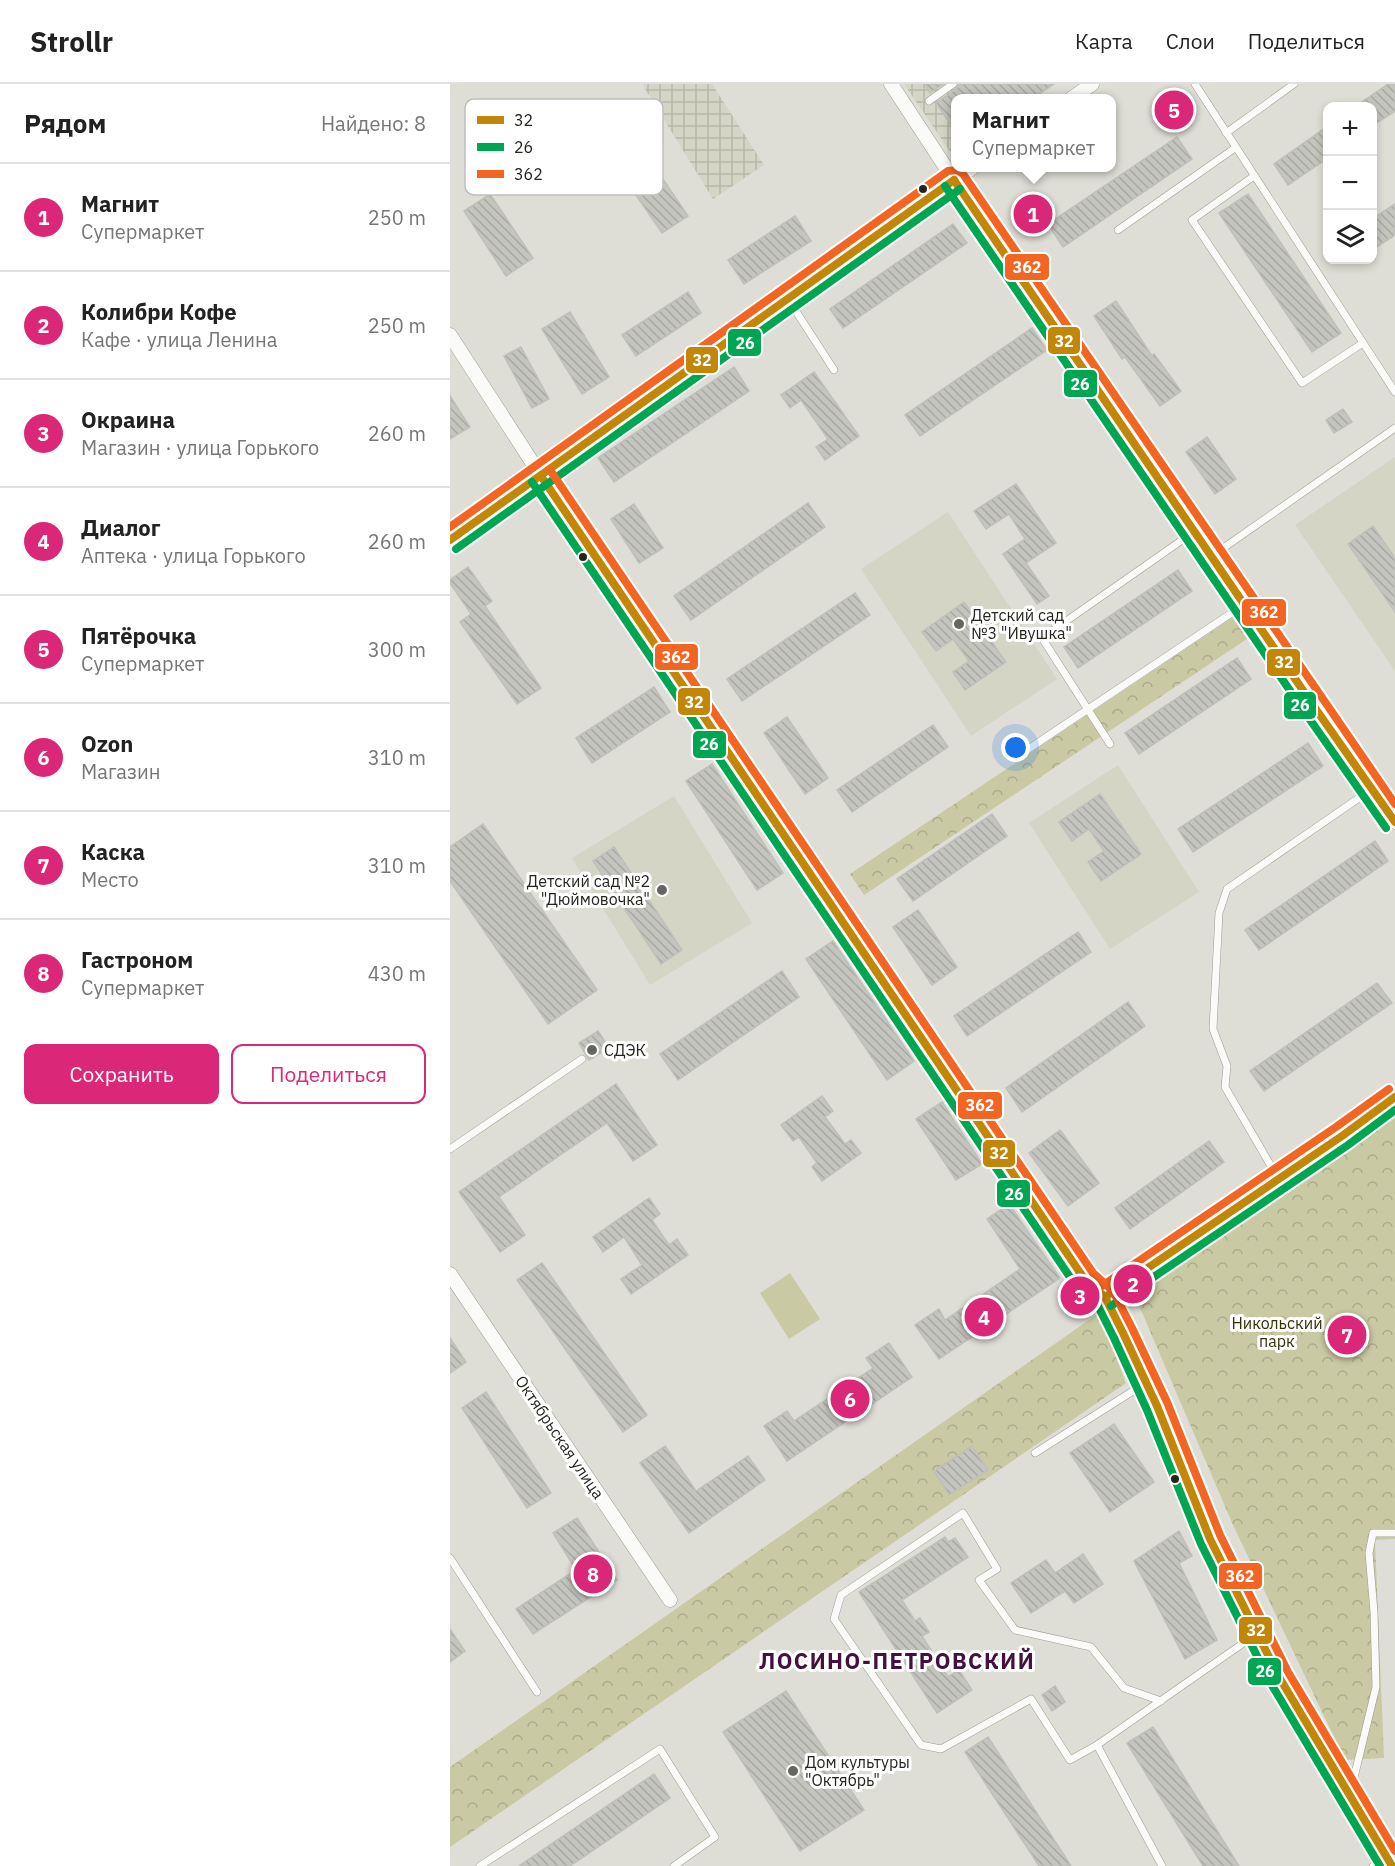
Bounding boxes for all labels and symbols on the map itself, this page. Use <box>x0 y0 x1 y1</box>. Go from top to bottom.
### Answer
pin: 5 <box>1154 87 1194 132</box>
legend <box>465 99 663 195</box>
text: 32 <box>514 110 533 130</box>
text: 26 <box>514 137 533 157</box>
text: 362 <box>514 164 543 184</box>
unlabelled marker <box>917 183 929 195</box>
pin: 1 <box>1014 192 1052 236</box>
line badge: 362 <box>1004 253 1050 281</box>
text: 362 <box>1013 257 1041 277</box>
line badge: 32 <box>1047 326 1081 355</box>
line badge: 26 <box>727 328 762 357</box>
text: 32 <box>1054 331 1074 351</box>
text: 26 <box>735 333 755 353</box>
line badge: 32 <box>685 346 719 374</box>
text: 32 <box>692 350 712 370</box>
line badge: 26 <box>1063 369 1098 398</box>
text: 26 <box>1070 374 1090 394</box>
unlabelled marker <box>577 551 589 563</box>
line badge: 362 <box>1241 598 1287 627</box>
text: 362 <box>1250 602 1278 622</box>
place label: Детский сад №3 "Ивушка" <box>971 605 1072 643</box>
marker: Детский сад №3 "Ивушка" <box>952 617 966 631</box>
line badge: 362 <box>654 643 699 671</box>
text: 362 <box>662 647 690 667</box>
line badge: 32 <box>1266 648 1301 677</box>
text: 32 <box>1274 652 1294 672</box>
line badge: 32 <box>677 687 711 716</box>
line badge: 26 <box>1283 691 1317 720</box>
text: 32 <box>684 692 704 712</box>
text: 26 <box>1290 695 1310 715</box>
line badge: 26 <box>692 730 727 759</box>
your location <box>1001 733 1030 762</box>
text: 26 <box>699 734 719 754</box>
place label: Детский сад №2 "Дюймовочка" <box>527 871 650 909</box>
marker: Детский сад №2 "Дюймовочка" <box>655 883 669 897</box>
place label: СДЭК <box>604 1040 646 1060</box>
marker: СДЭК <box>585 1043 599 1057</box>
line badge: 362 <box>957 1091 1003 1120</box>
text: 362 <box>966 1095 994 1115</box>
line badge: 32 <box>982 1139 1016 1168</box>
text: 32 <box>989 1143 1009 1163</box>
line badge: 26 <box>996 1179 1031 1208</box>
text: 26 <box>1004 1184 1024 1204</box>
pin: 2 <box>1114 1262 1152 1306</box>
pin: 3 <box>1060 1274 1100 1318</box>
pin: 4 <box>964 1294 1004 1340</box>
pin: 7 <box>1328 1312 1366 1358</box>
park label: Никольский парк <box>1231 1313 1323 1351</box>
street label: Октябрьская улица <box>511 1371 609 1503</box>
pin: 6 <box>830 1376 870 1422</box>
unlabelled marker <box>1169 1473 1181 1485</box>
pin: 8 <box>574 1552 612 1596</box>
line badge: 362 <box>1218 1562 1263 1590</box>
text: 362 <box>1226 1566 1254 1586</box>
line badge: 32 <box>1238 1616 1273 1645</box>
text: 32 <box>1246 1620 1266 1640</box>
district label: ЛОСИНО-ПЕТРОВСКИЙ <box>759 1646 1035 1675</box>
line badge: 26 <box>1247 1657 1282 1686</box>
text: 26 <box>1255 1661 1275 1681</box>
place label: Дом культуры "Октябрь" <box>805 1752 910 1790</box>
marker: Дом культуры "Октябрь" <box>786 1764 800 1778</box>

